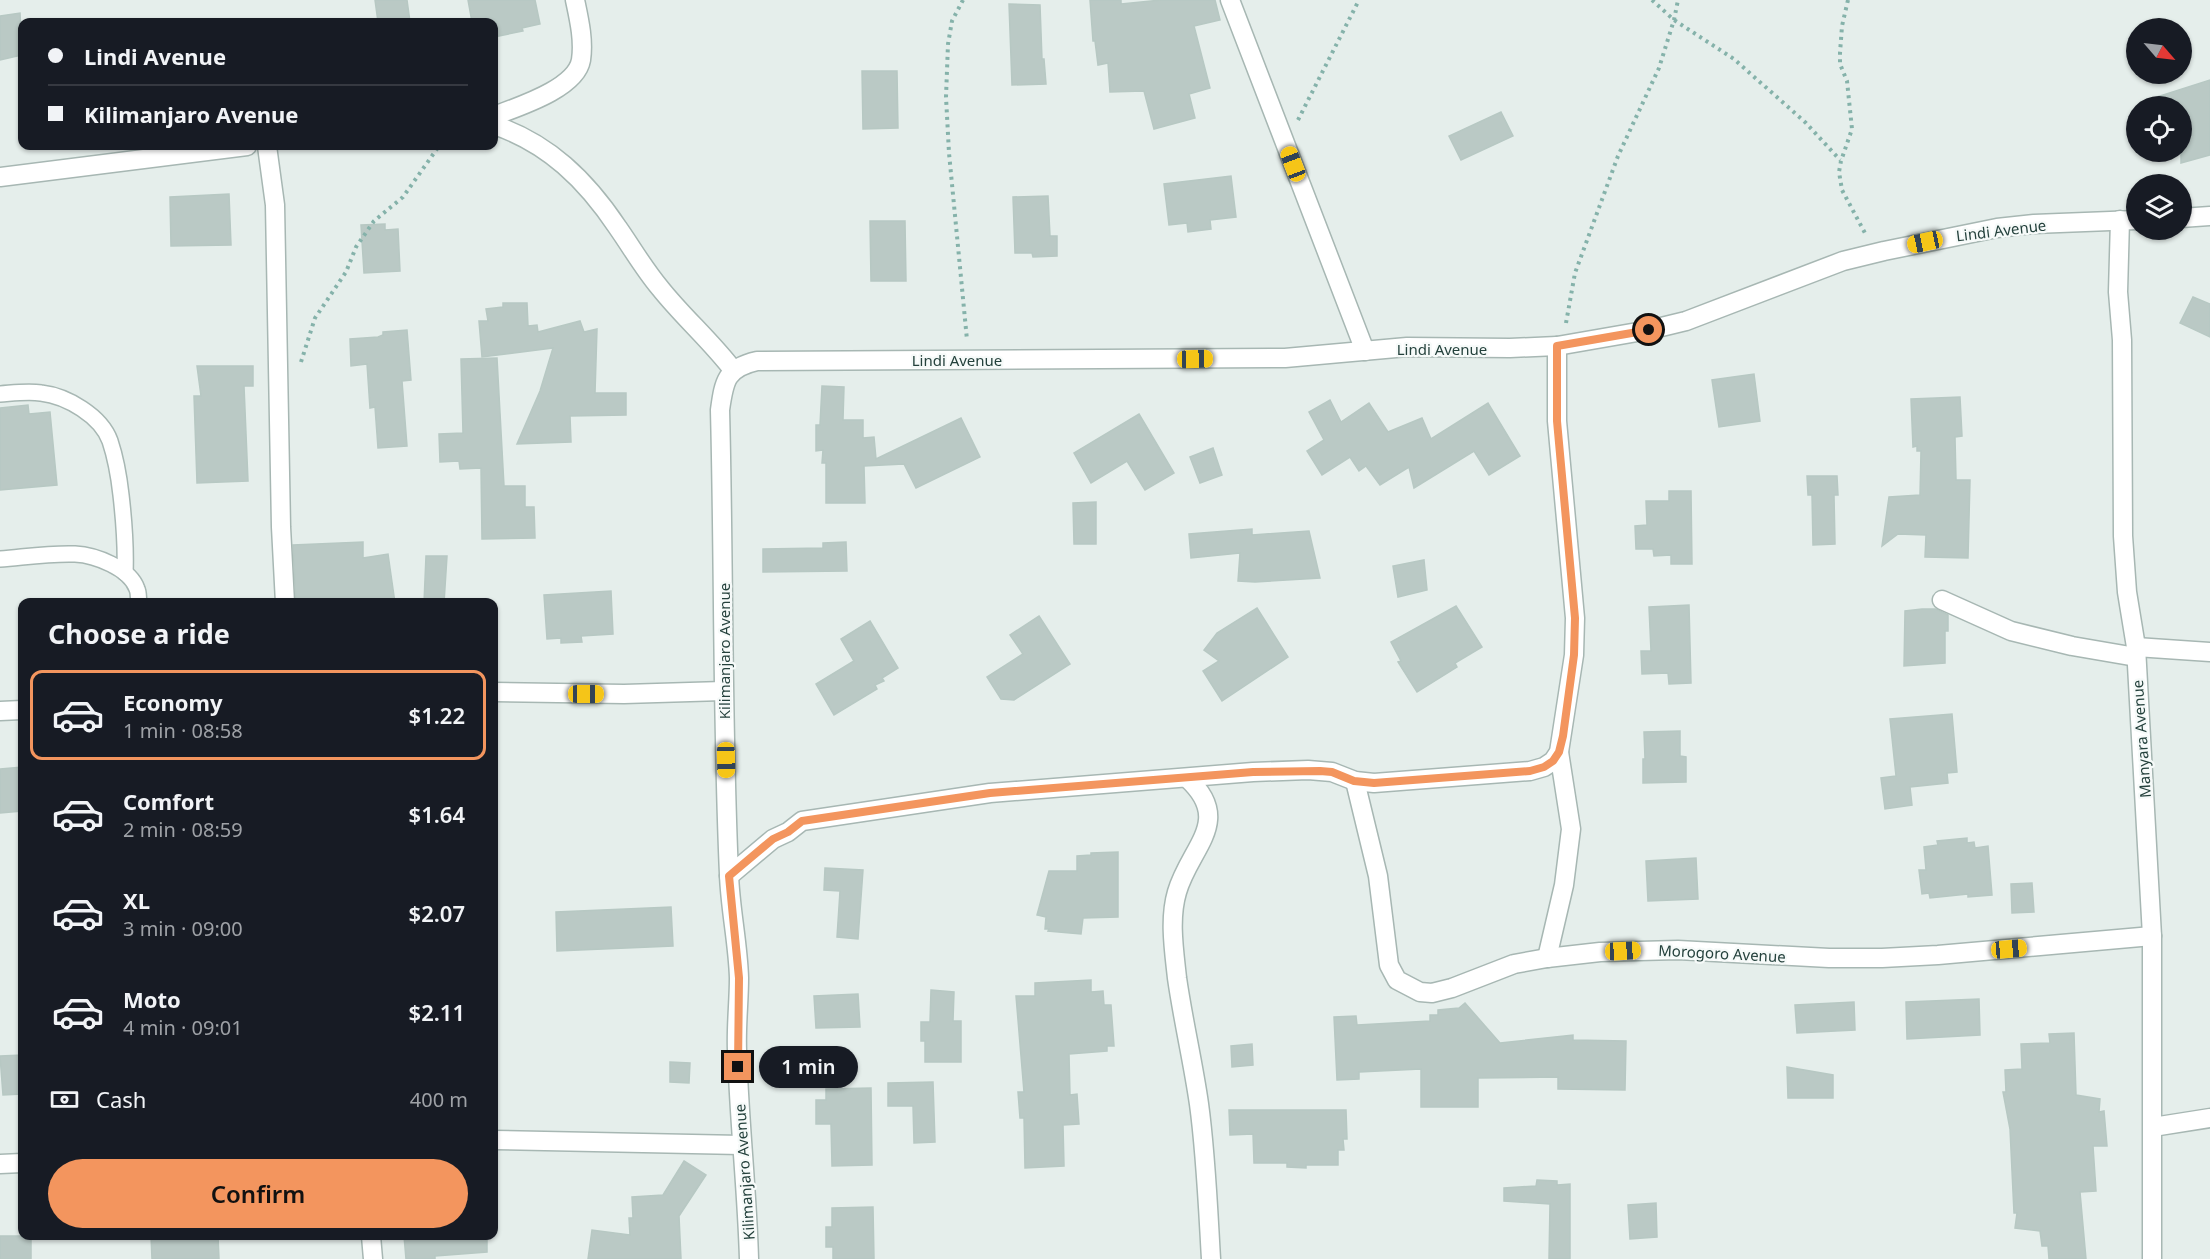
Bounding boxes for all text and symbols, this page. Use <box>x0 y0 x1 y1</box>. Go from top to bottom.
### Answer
north arrow <box>2126 18 2192 84</box>
map controls <box>2126 18 2192 240</box>
text: Lindi Avenue <box>84 41 226 71</box>
button: locate <box>2126 96 2192 162</box>
text: Kilimanjaro Avenue <box>84 99 299 129</box>
car <box>1278 144 1308 184</box>
button: layers <box>2126 174 2192 240</box>
street label: Lindi Avenue <box>1955 215 2047 245</box>
car <box>1906 229 1944 255</box>
route start <box>1635 316 1662 343</box>
street label: Lindi Avenue <box>1397 339 1487 359</box>
street label: Lindi Avenue <box>912 350 1002 370</box>
car <box>1177 350 1213 368</box>
street label: Kilimanjaro Avenue <box>714 583 734 719</box>
text: Choose a ride <box>48 615 230 652</box>
street label: Manyara Avenue <box>2127 679 2155 799</box>
car <box>568 685 604 703</box>
text: Economy <box>123 687 222 717</box>
icon: car <box>51 688 105 742</box>
text: $1.22 <box>409 700 465 730</box>
text: 1 min · 08:58 <box>123 717 243 744</box>
car <box>717 742 735 778</box>
text: Comfort <box>123 786 214 816</box>
icon: car <box>51 787 105 841</box>
text: $1.64 <box>409 799 465 829</box>
text: 2 min · 08:59 <box>123 816 243 843</box>
text: XL <box>123 885 150 915</box>
icon: car <box>51 886 105 940</box>
text: $2.07 <box>409 898 465 928</box>
text: 3 min · 09:00 <box>123 915 243 942</box>
car <box>1990 938 2028 960</box>
street label: Morogoro Avenue <box>1658 940 1786 966</box>
car <box>1605 941 1641 961</box>
text: Moto <box>123 984 181 1014</box>
icon: car <box>51 985 105 1039</box>
text: $2.11 <box>409 997 465 1027</box>
text: 4 min · 09:01 <box>123 1014 243 1041</box>
callout: 1 min <box>759 1046 858 1088</box>
route end <box>724 1053 751 1080</box>
text: 1 min <box>781 1053 836 1080</box>
icon: cash <box>48 1083 81 1116</box>
text: Cash <box>96 1084 146 1114</box>
text: 400 m <box>410 1086 468 1113</box>
street label: Kilimanjaro Avenue <box>729 1103 759 1241</box>
button: Confirm <box>48 1159 468 1228</box>

